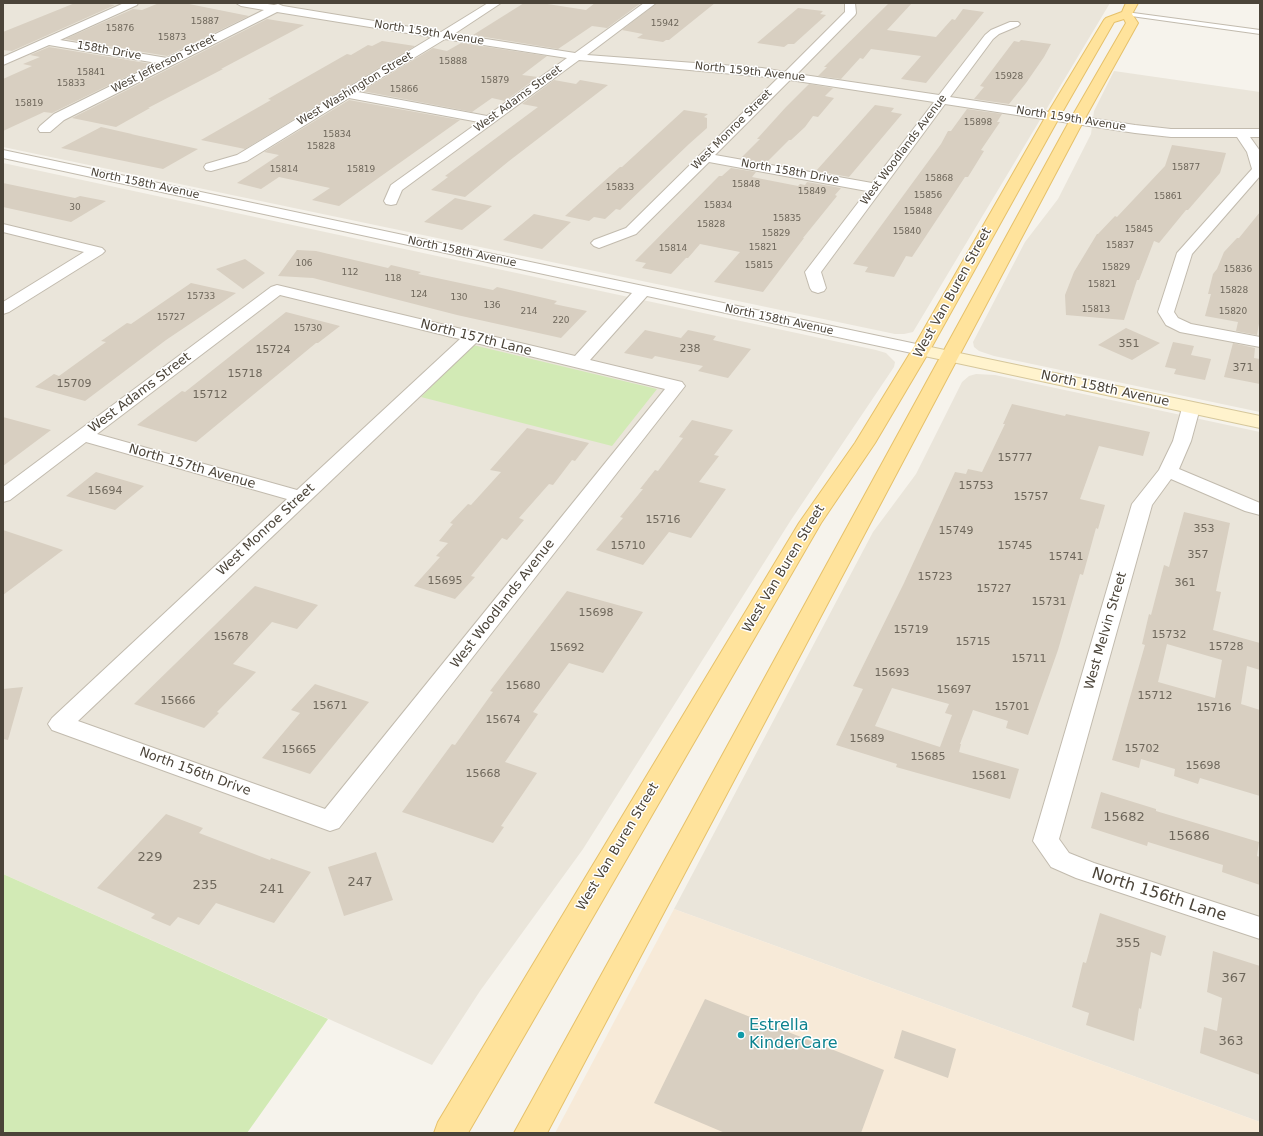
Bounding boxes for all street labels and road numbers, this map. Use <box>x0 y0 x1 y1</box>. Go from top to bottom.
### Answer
street label: North 159th Avenue <box>373 18 485 48</box>
street label: West Jefferson Street <box>109 32 219 96</box>
street label: 158th Drive <box>76 39 142 63</box>
street label: West Washington Street <box>295 49 415 129</box>
street label: North 159th Avenue <box>694 60 806 84</box>
street label: West Adams Street <box>472 63 564 135</box>
street label: West Monroe Street <box>689 87 775 173</box>
street label: West Woodlands Avenue <box>858 92 950 208</box>
street label: North 159th Avenue <box>1015 104 1127 134</box>
street label: North 158th Drive <box>740 157 840 187</box>
street label: North 158th Avenue <box>89 166 201 202</box>
street label: West Van Buren Street <box>911 225 995 361</box>
street label: North 158th Avenue <box>406 234 518 270</box>
street label: North 158th Avenue <box>723 302 835 338</box>
street label: North 157th Lane <box>419 317 533 359</box>
street label: West Adams Street <box>86 349 194 437</box>
street label: North 158th Avenue <box>1039 368 1171 410</box>
street label: North 157th Avenue <box>127 441 257 493</box>
street label: West Monroe Street <box>214 481 318 579</box>
street label: West Van Buren Street <box>740 502 828 636</box>
street label: West Woodlands Avenue <box>448 536 558 672</box>
street label: West Melvin Street <box>1082 570 1130 692</box>
street label: North 156th Drive <box>137 745 253 799</box>
street label: West Van Buren Street <box>574 780 662 914</box>
street label: North 156th Lane <box>1089 864 1229 926</box>

